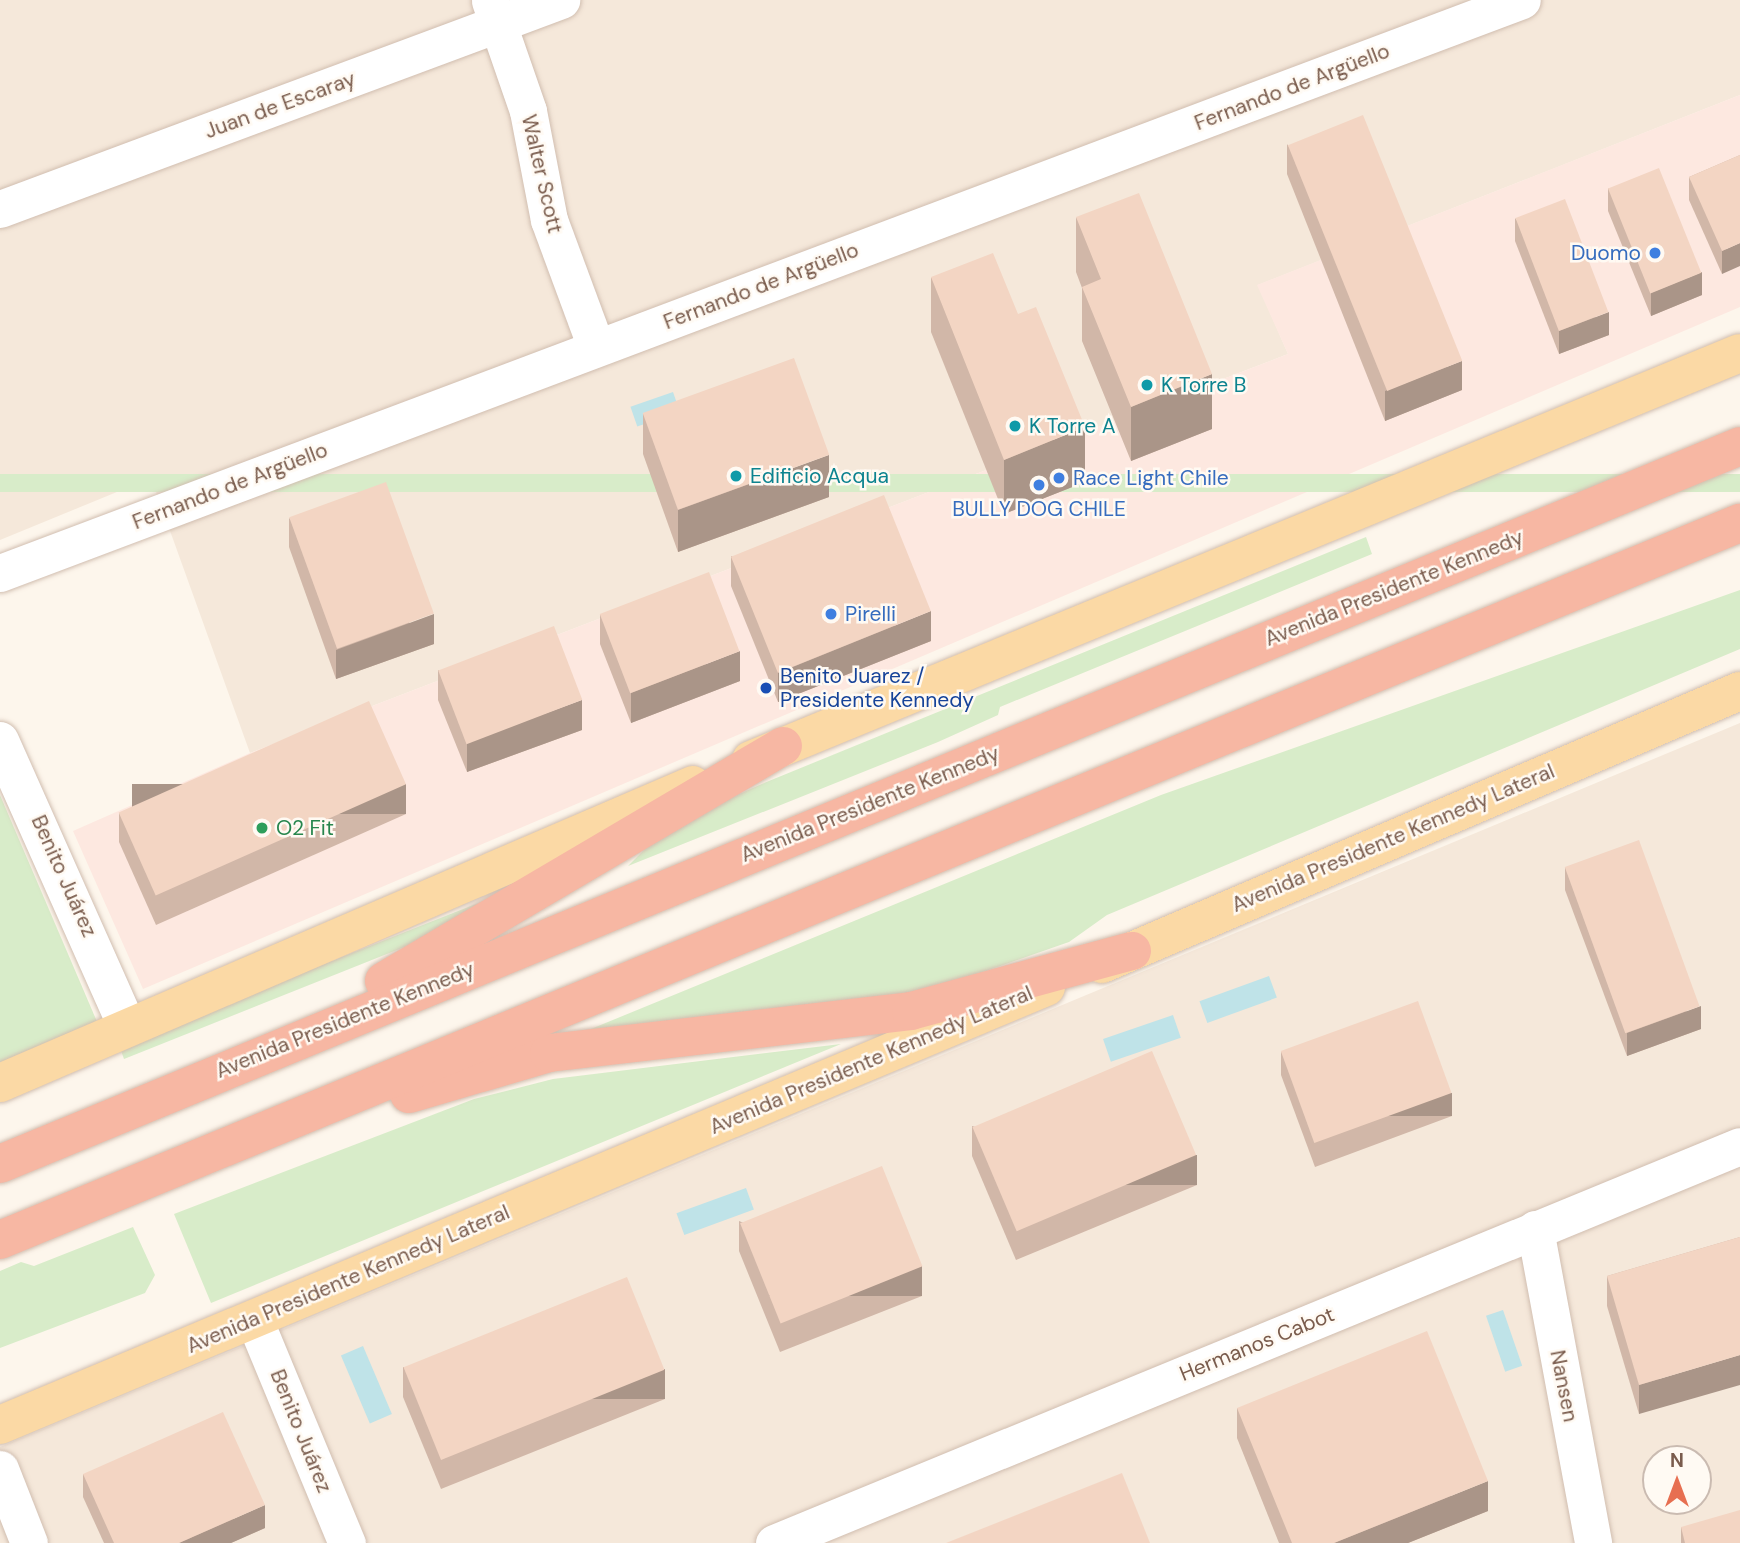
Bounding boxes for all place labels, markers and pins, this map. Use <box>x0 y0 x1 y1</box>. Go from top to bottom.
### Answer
place label: Duomo <box>1571 240 1641 266</box>
marker: Duomo <box>1647 245 1663 261</box>
place label: K Torre B <box>1161 372 1247 398</box>
marker: K Torre B <box>1139 377 1155 393</box>
place label: K Torre A <box>1029 413 1116 439</box>
marker: K Torre A <box>1007 418 1023 434</box>
place label: Edificio Acqua <box>750 463 889 489</box>
place label: Race Light Chile <box>1073 465 1229 491</box>
marker: Edificio Acqua <box>728 468 744 484</box>
marker: Race Light Chile <box>1051 470 1067 486</box>
marker: BULLY DOG CHILE <box>1031 477 1047 493</box>
place label: BULLY DOG CHILE <box>952 496 1126 522</box>
place label: Pirelli <box>845 601 896 627</box>
marker: Pirelli <box>823 606 839 622</box>
place label: Benito Juarez / Presidente Kennedy <box>780 663 974 713</box>
marker: Benito Juarez / Presidente Kennedy <box>758 680 774 696</box>
place label: O2 Fit <box>276 815 334 841</box>
marker: O2 Fit <box>254 820 270 836</box>

